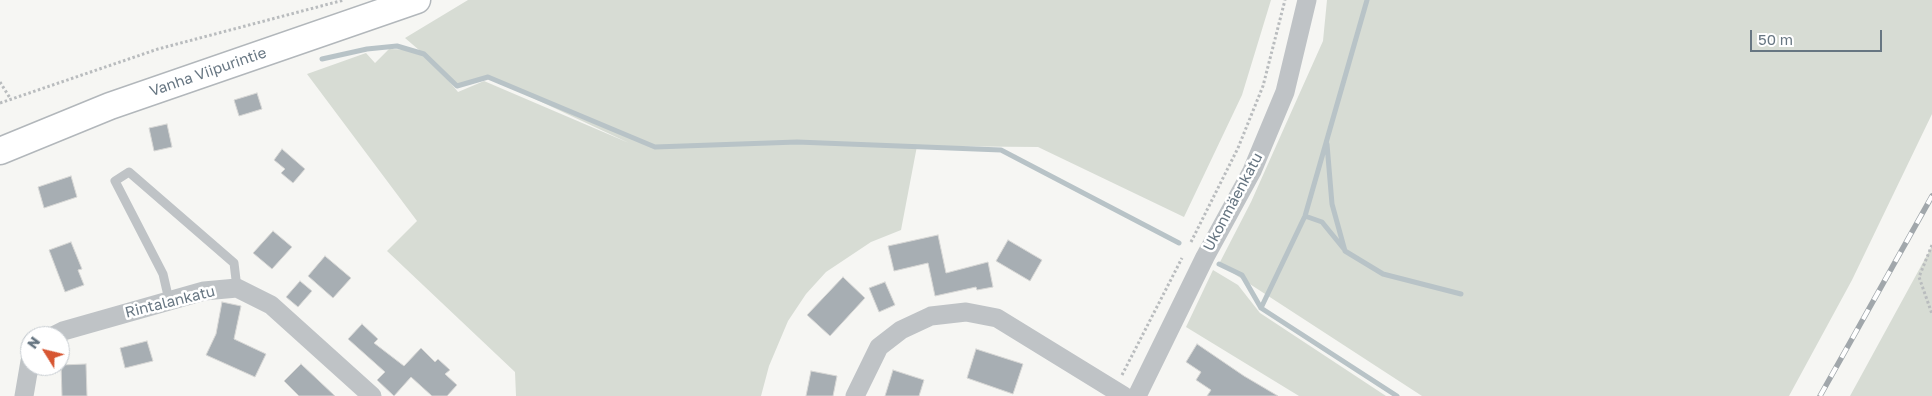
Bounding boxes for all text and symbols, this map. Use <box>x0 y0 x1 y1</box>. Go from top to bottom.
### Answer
scale bar <box>1752 20 1884 52</box>
text: 50 m <box>1758 30 1793 48</box>
street label: Vanha Viipurintie <box>147 44 269 100</box>
street label: Ukonmäenkatu <box>1200 150 1266 254</box>
street label: Rintalankatu <box>123 282 217 322</box>
north arrow <box>20 326 70 376</box>
text: N <box>23 333 43 352</box>

